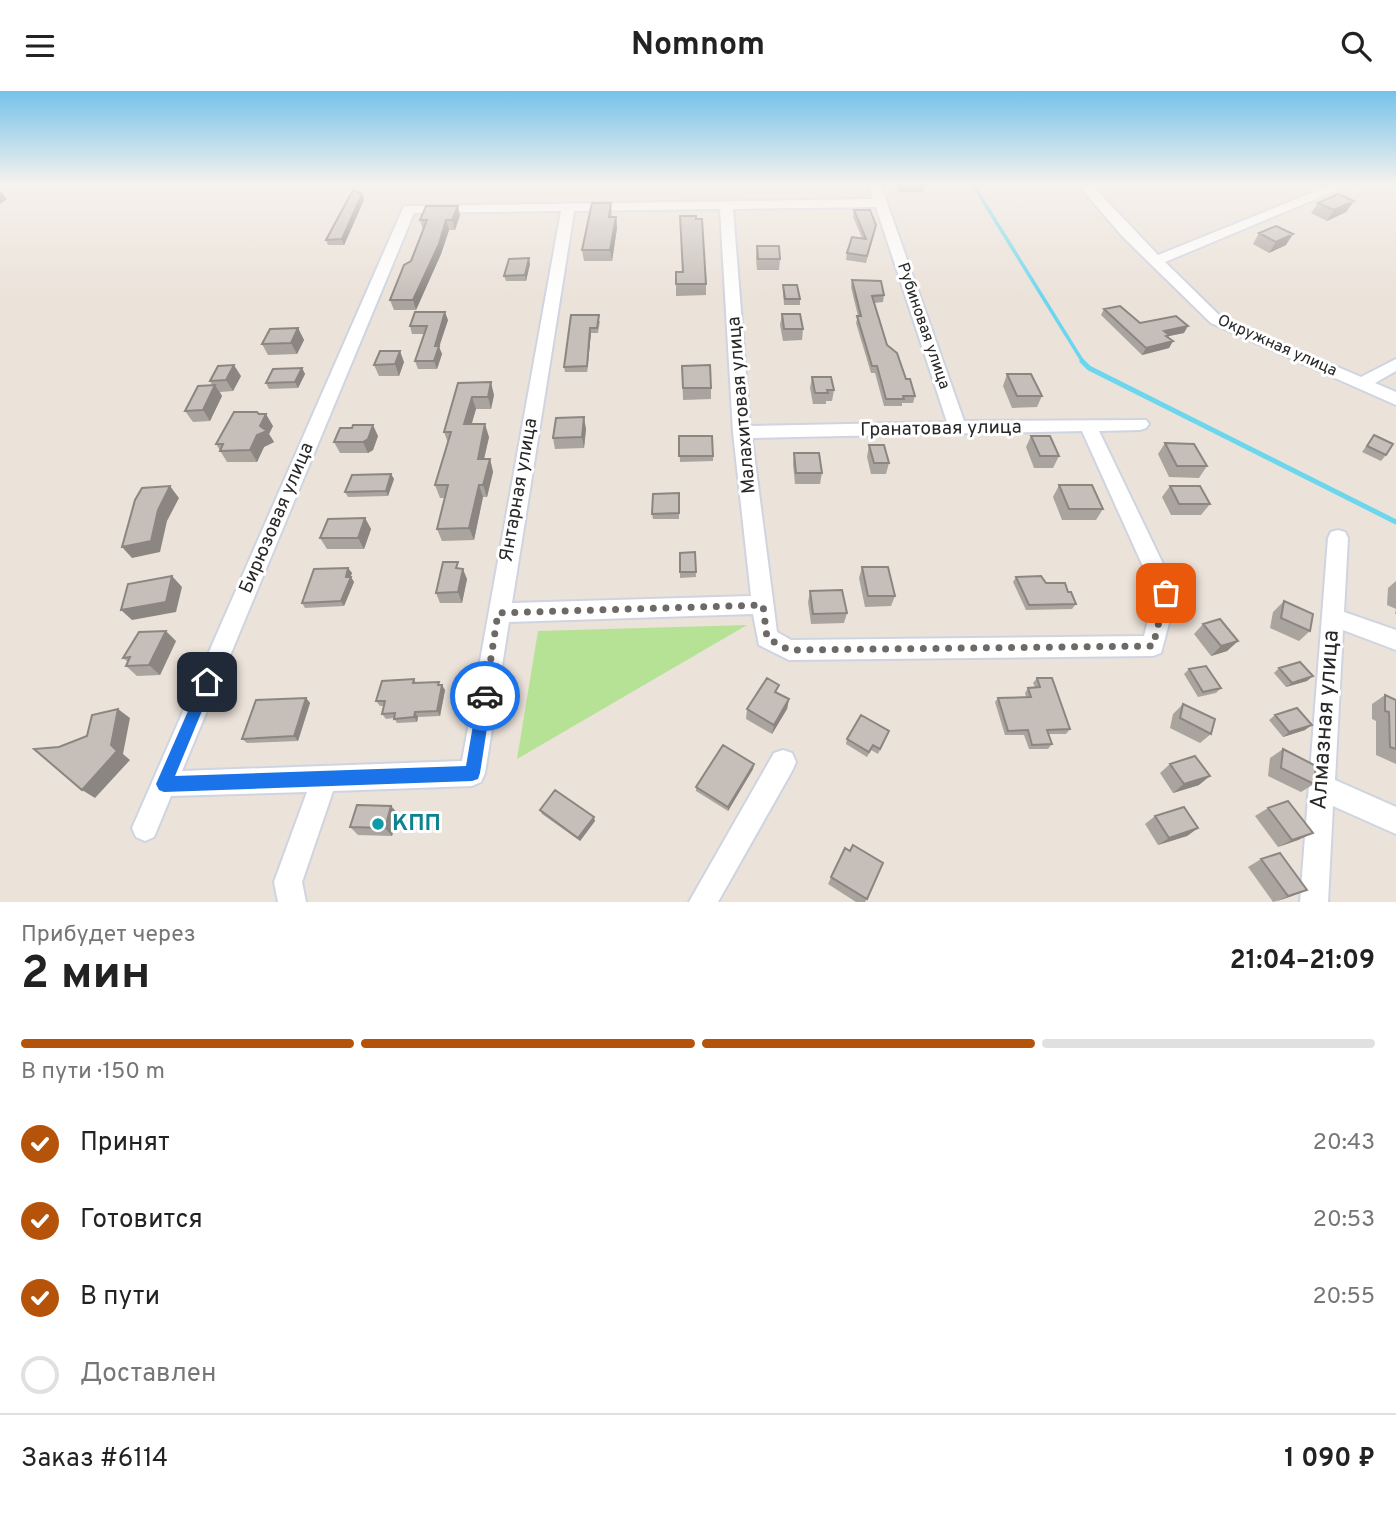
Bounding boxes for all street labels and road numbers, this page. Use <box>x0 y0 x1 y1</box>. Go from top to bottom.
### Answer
street label: Рубиновая улица <box>892 260 954 392</box>
street label: Окружная улица <box>1214 311 1340 381</box>
street label: Малахитовая улица <box>722 315 762 495</box>
street label: Янтарная улица <box>495 416 543 564</box>
street label: Гранатовая улица <box>860 416 1022 442</box>
street label: Бирюзовая улица <box>234 439 320 597</box>
street label: Алмазная улица <box>1305 629 1347 811</box>

